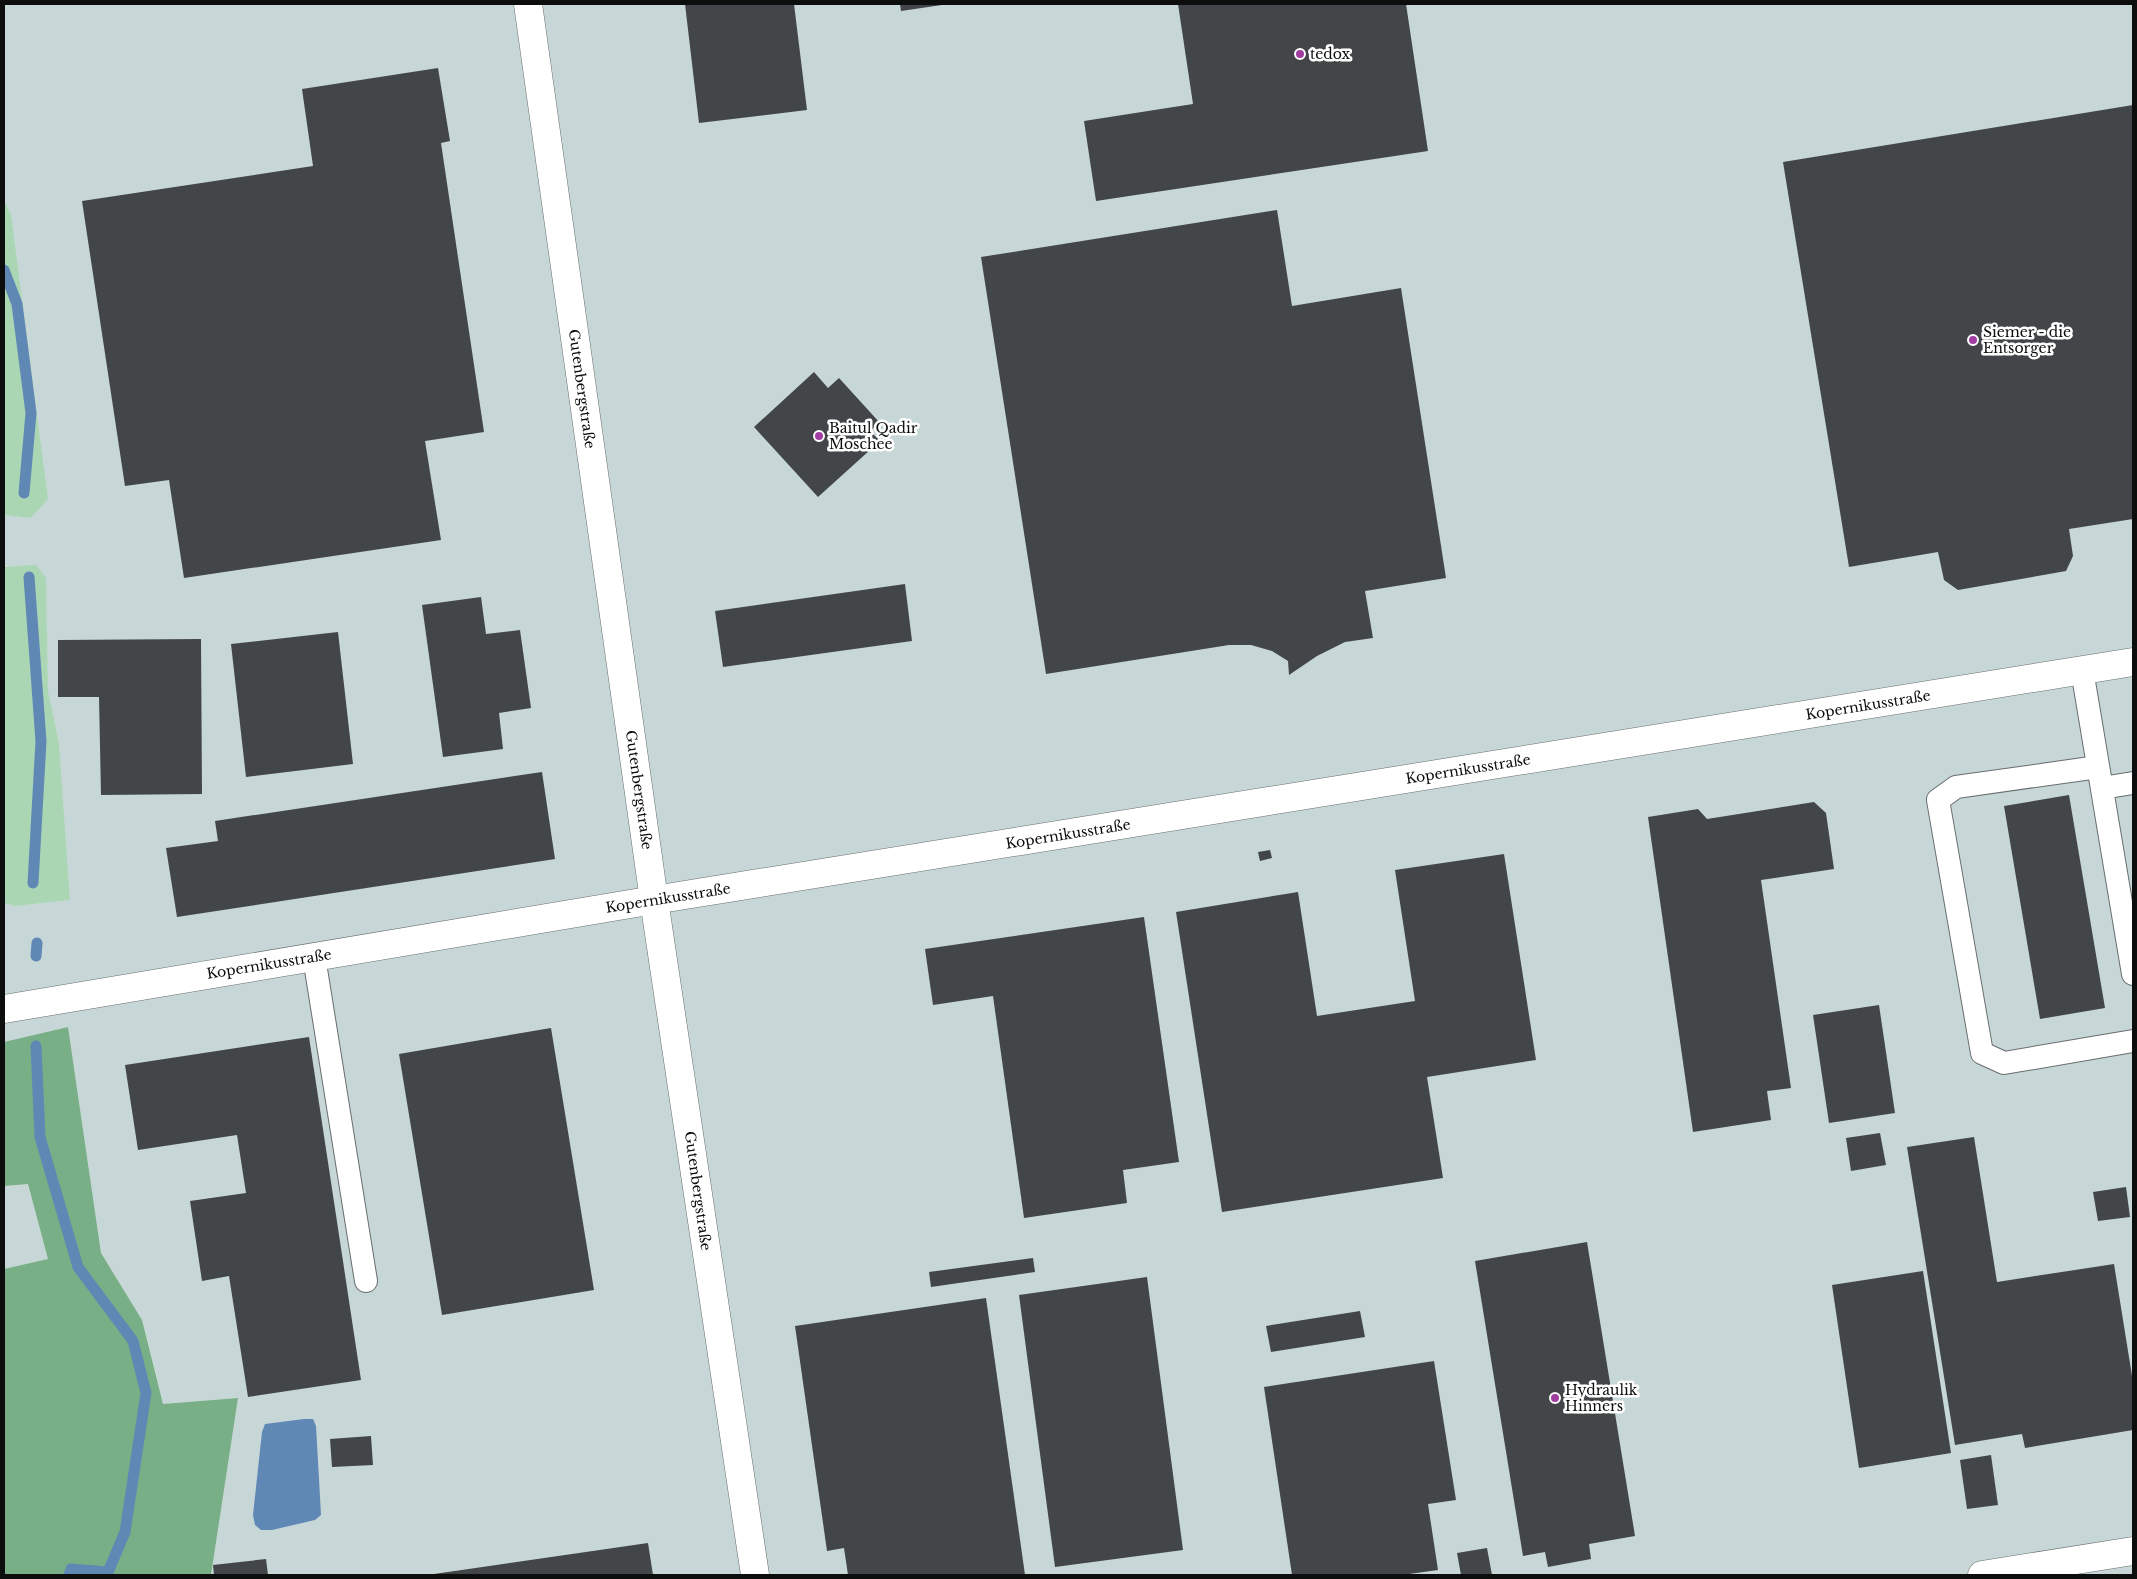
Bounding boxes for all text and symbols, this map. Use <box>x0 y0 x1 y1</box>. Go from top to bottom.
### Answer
place label: tedox <box>1310 45 1351 63</box>
marker: tedox <box>1294 48 1306 60</box>
place label: Siemer - die Entsorger <box>1983 323 2071 357</box>
street label: Gutenbergstraße <box>565 328 599 450</box>
marker: Siemer - die Entsorger <box>1967 334 1979 346</box>
place label: Baitul Qadir Moschee <box>829 419 918 453</box>
marker: Baitul Qadir Moschee <box>813 430 825 442</box>
street label: Kopernikusstraße <box>1804 686 1932 724</box>
street label: Gutenbergstraße <box>622 729 656 851</box>
street label: Kopernikusstraße <box>1404 750 1532 788</box>
street label: Kopernikusstraße <box>1004 815 1132 853</box>
street label: Kopernikusstraße <box>604 879 732 917</box>
street label: Kopernikusstraße <box>205 945 333 983</box>
street label: Gutenbergstraße <box>681 1130 715 1252</box>
place label: Hydraulik Hinners <box>1565 1381 1638 1415</box>
marker: Hydraulik Hinners <box>1549 1392 1561 1404</box>

